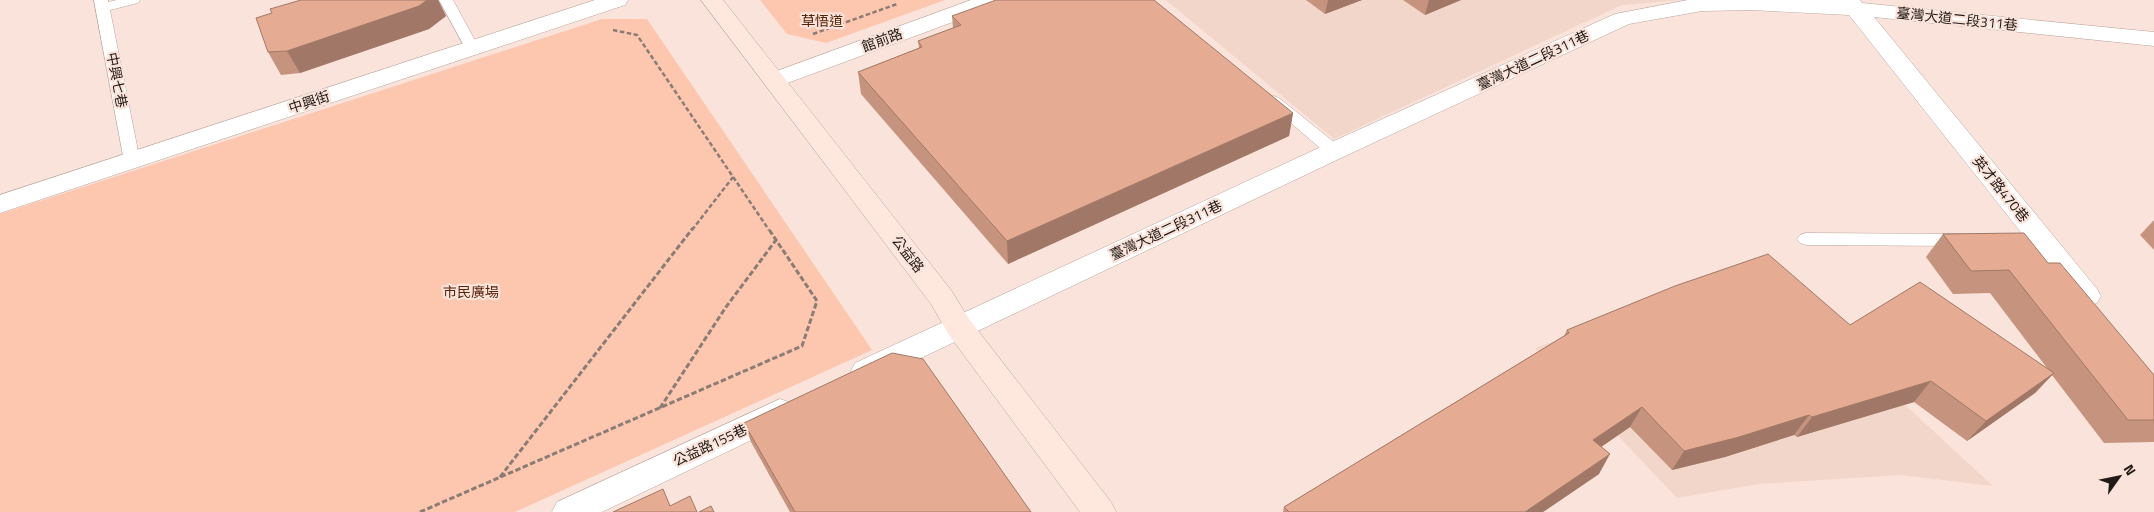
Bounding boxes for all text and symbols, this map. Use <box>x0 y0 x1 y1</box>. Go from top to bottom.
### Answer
street label: 臺灣大道二段311巷 <box>1896 2 2019 35</box>
park label: 草悟道 <box>801 10 843 31</box>
street label: 館前路 <box>859 22 905 57</box>
street label: 臺灣大道二段311巷 <box>1473 24 1592 95</box>
street label: 中興七巷 <box>102 50 133 109</box>
street label: 中興街 <box>286 85 332 118</box>
street label: 英才路470巷 <box>1968 151 2035 226</box>
street label: 臺灣大道二段311巷 <box>1106 194 1225 265</box>
street label: 公益路 <box>887 231 930 277</box>
park label: 市民廣場 <box>443 281 499 302</box>
street label: 公益路155巷 <box>669 418 750 471</box>
north arrow <box>2094 452 2144 502</box>
text: N <box>2119 460 2142 479</box>

